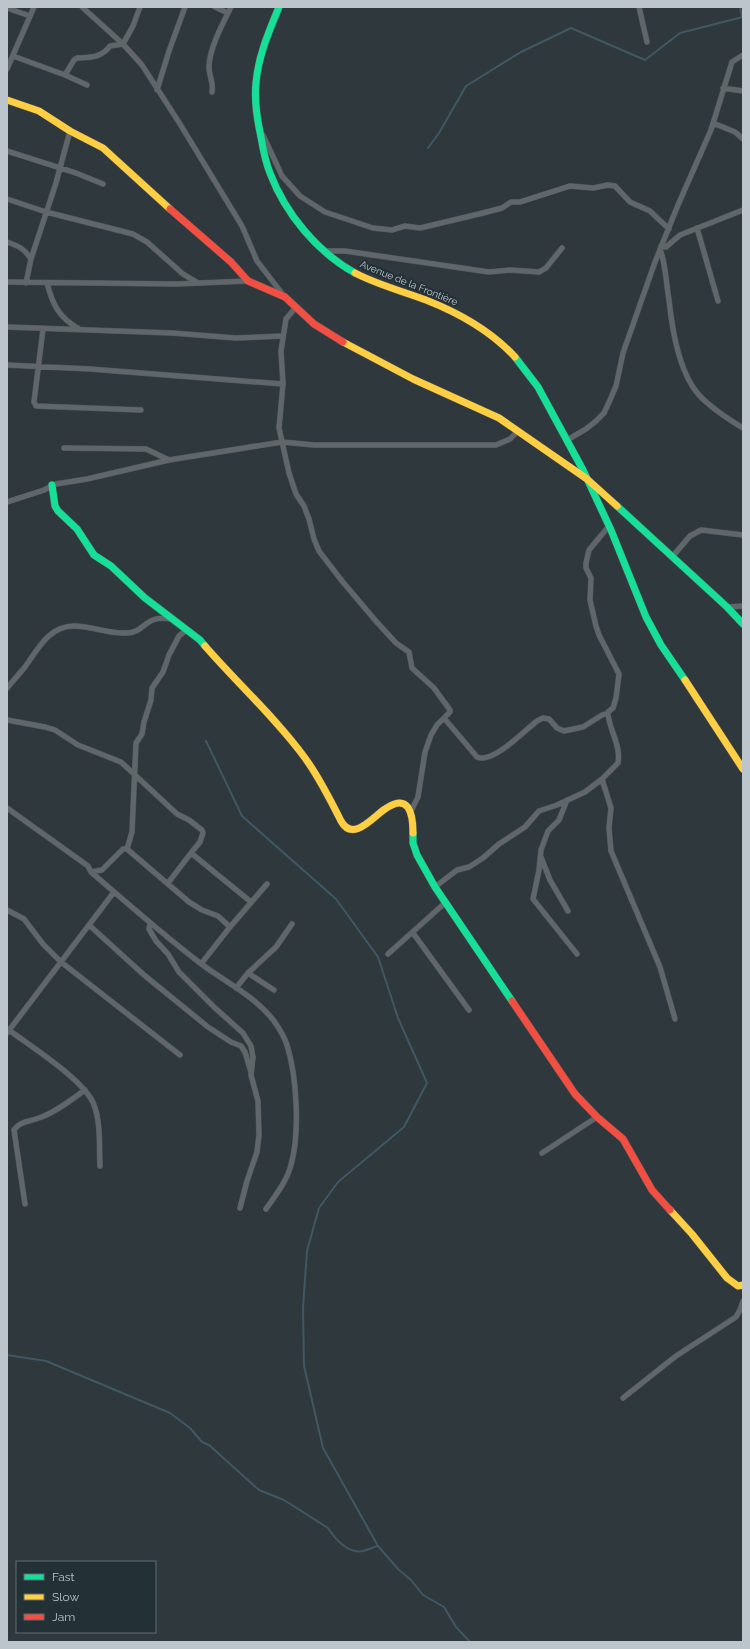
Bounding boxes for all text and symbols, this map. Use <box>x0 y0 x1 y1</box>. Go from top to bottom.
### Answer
street label: Avenue de la Frontière <box>359 258 459 308</box>
legend <box>16 1561 156 1633</box>
text: Fast <box>52 1570 75 1584</box>
text: Slow <box>52 1590 79 1604</box>
text: Jam <box>52 1610 75 1624</box>

